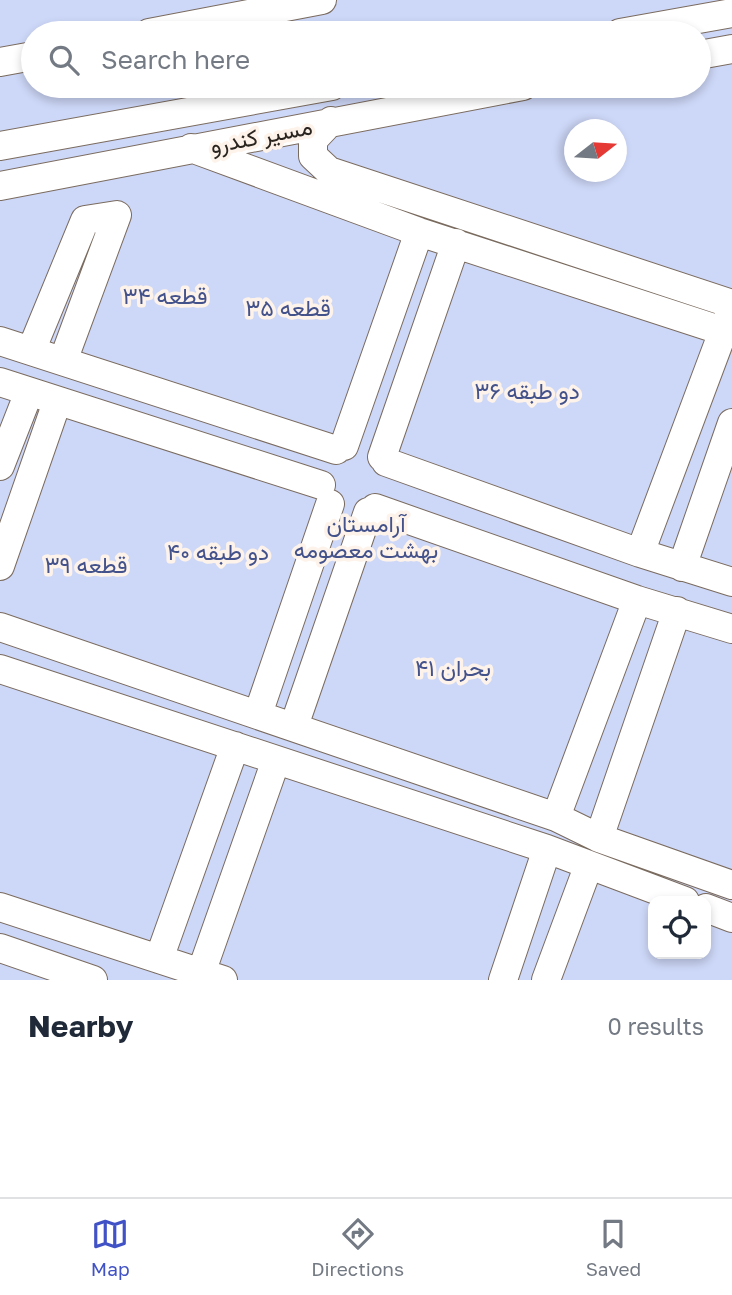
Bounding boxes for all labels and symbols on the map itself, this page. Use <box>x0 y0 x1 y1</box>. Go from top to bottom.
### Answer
street label: مسیر کندرو <box>208 111 315 161</box>
north arrow <box>564 119 627 182</box>
park label: قطعه ۳۴ <box>122 281 208 309</box>
park label: قطعه ۳۵ <box>245 293 331 321</box>
park label: ۳۶ دو طبقه <box>474 376 580 405</box>
park label: آرامستان بهشت معصومه <box>294 509 438 565</box>
park label: ۴۰ دو طبقه <box>167 537 269 566</box>
park label: قطعه ۳۹ <box>44 550 128 578</box>
park label: ۴۱ بحران <box>415 653 491 683</box>

